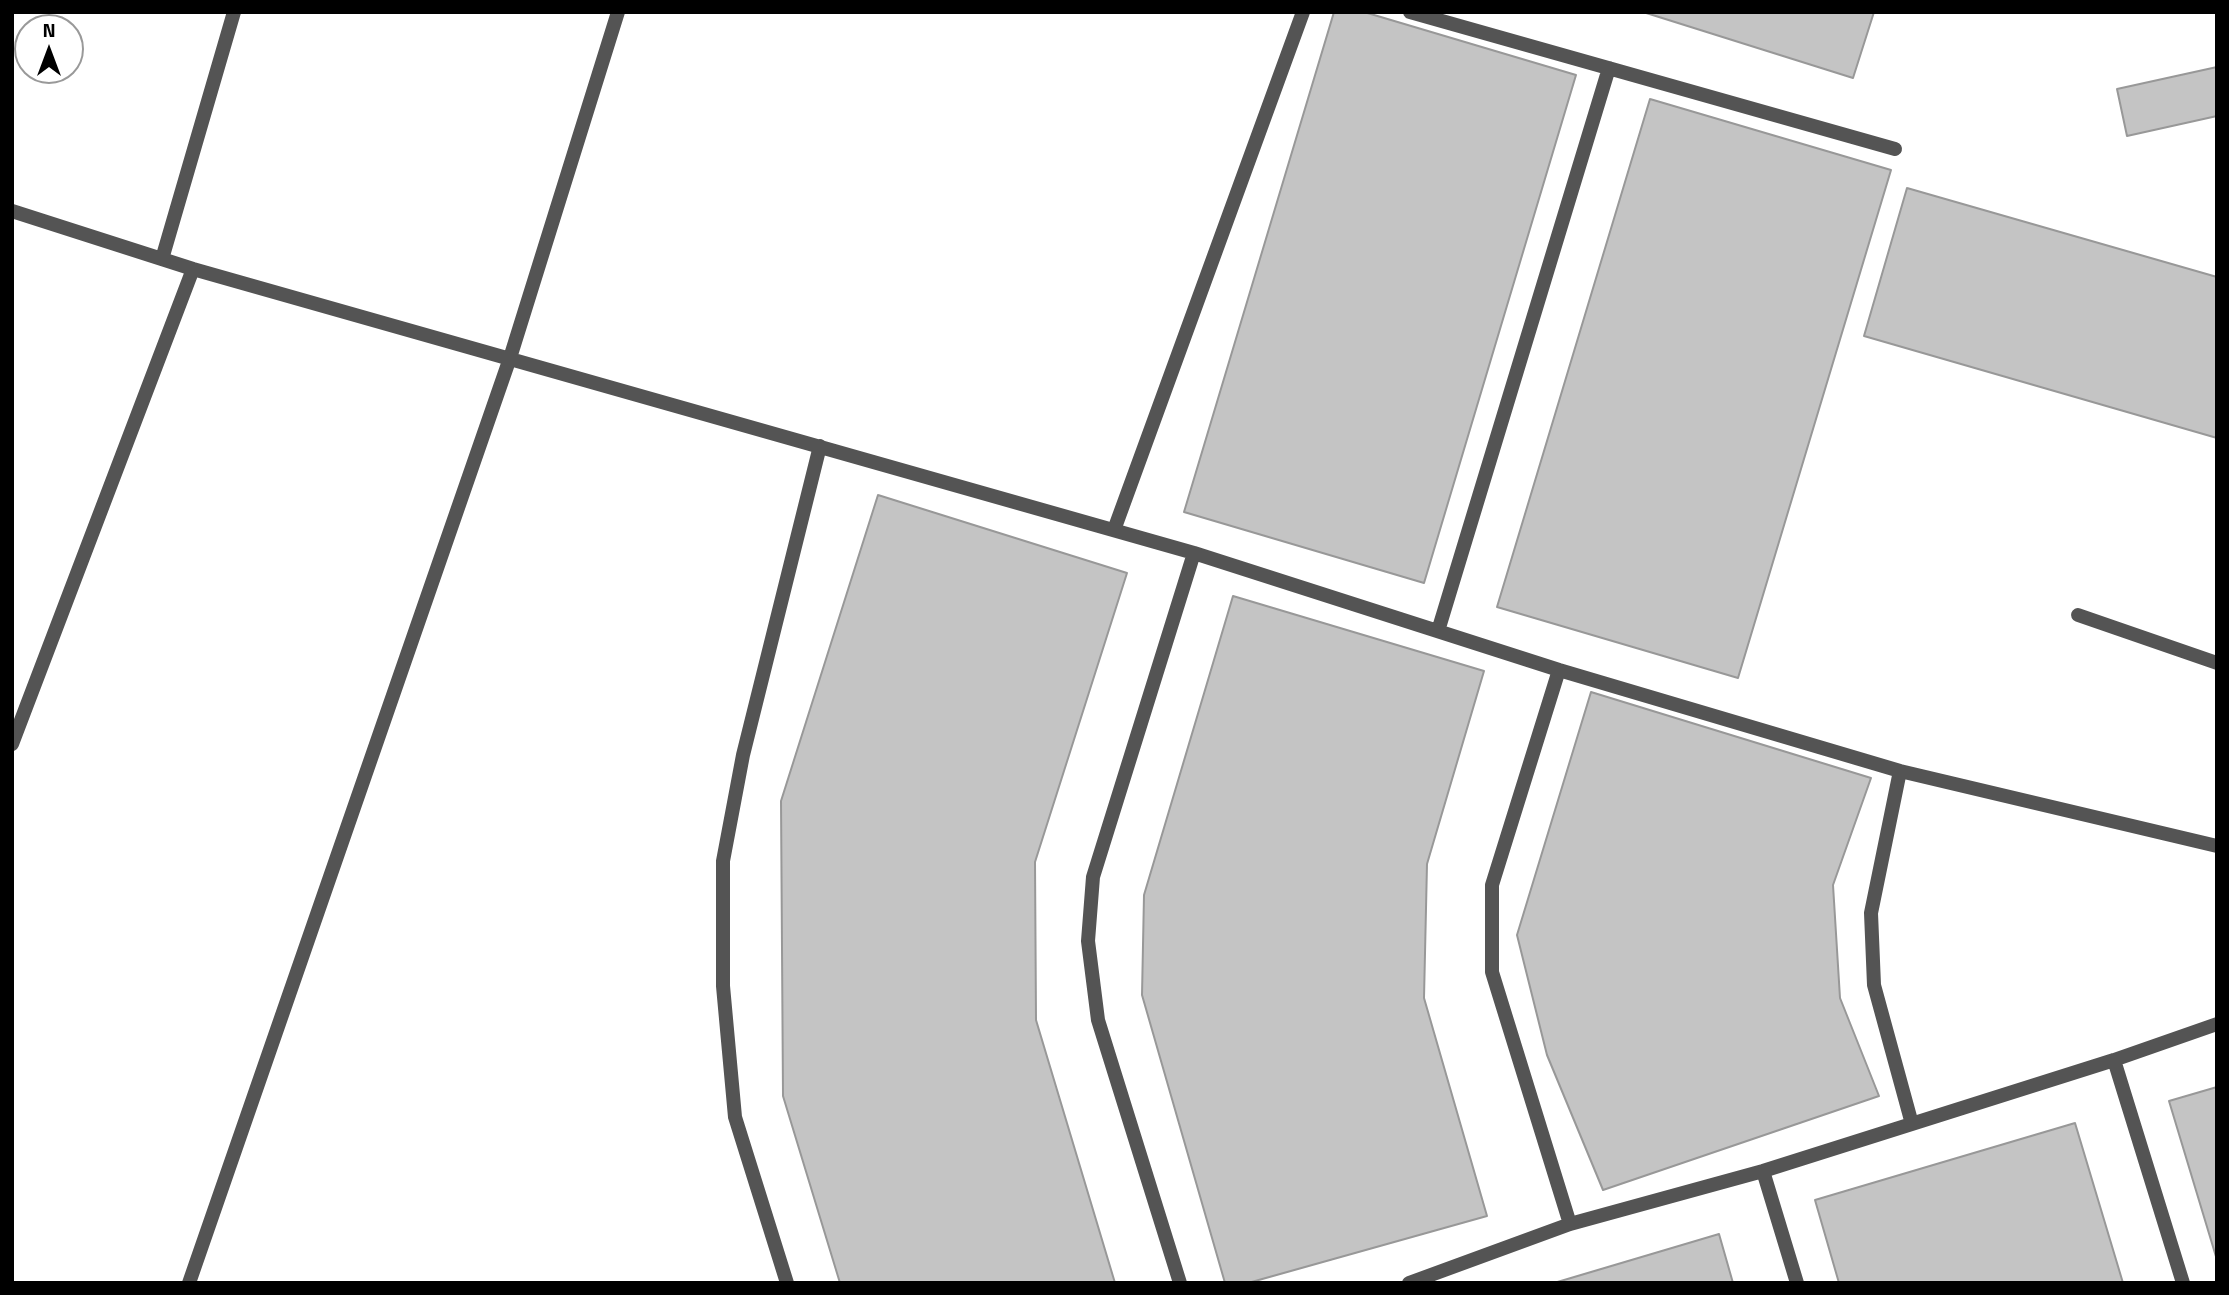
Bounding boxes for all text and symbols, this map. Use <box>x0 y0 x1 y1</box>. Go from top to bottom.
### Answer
north arrow <box>14 14 84 84</box>
text: N <box>42 15 56 44</box>

